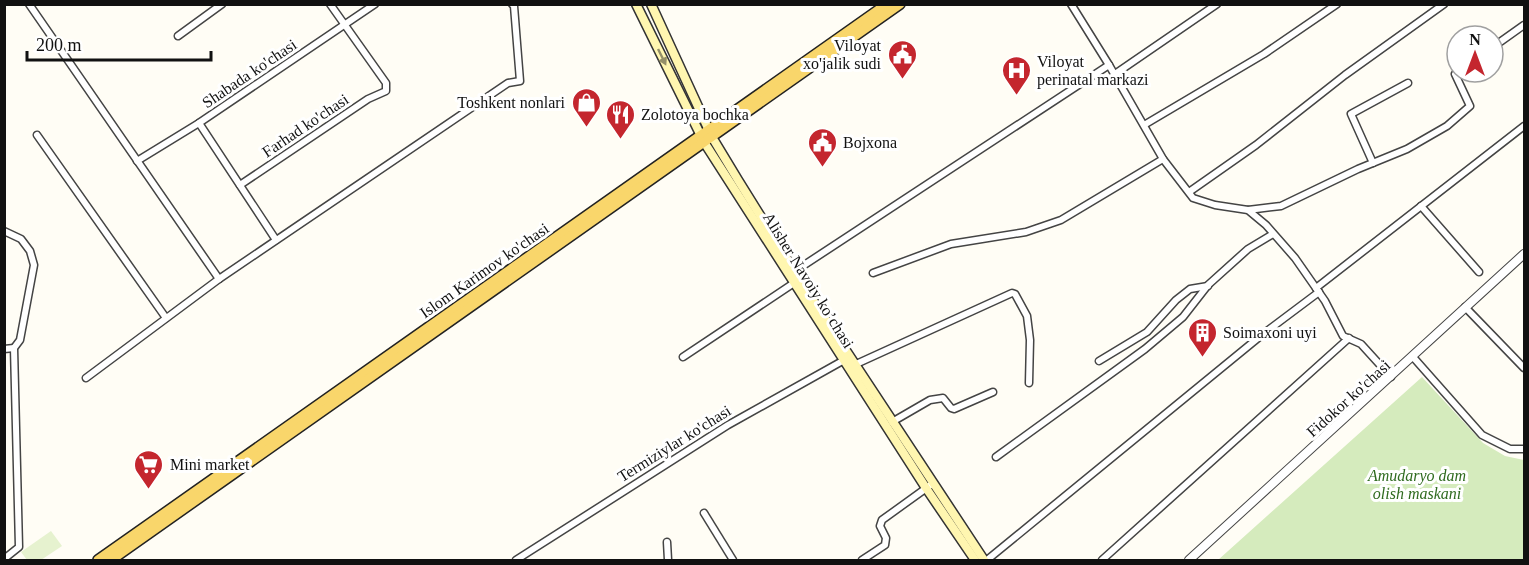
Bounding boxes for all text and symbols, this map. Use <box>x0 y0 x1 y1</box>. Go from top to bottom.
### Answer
scale bar <box>27 24 212 62</box>
north arrow <box>1445 24 1505 84</box>
text: N <box>1469 31 1481 48</box>
text: 200 m <box>36 35 82 55</box>
street label: Shabada ko'chasi <box>199 35 300 111</box>
place label: Viloyat xo'jalik sudi <box>803 37 882 73</box>
public building icon: Viloyat xo'jalik sudi <box>886 38 918 80</box>
one-way arrow <box>657 49 667 66</box>
place label: Viloyat perinatal markazi <box>1037 53 1149 89</box>
hospital icon: Viloyat perinatal markazi <box>1000 54 1032 96</box>
shop icon: Toshkent nonlari <box>570 86 602 128</box>
street label: Farhad ko'chasi <box>259 90 352 160</box>
place label: Toshkent nonlari <box>457 94 566 111</box>
restaurant icon: Zolotoya bochka <box>604 98 636 140</box>
place label: Zolotoya bochka <box>641 106 749 124</box>
public building icon: Bojxona <box>806 126 838 168</box>
place label: Bojxona <box>843 134 897 152</box>
street label: Alisher Navoiy ko’chasi <box>759 209 858 352</box>
street label: Islom Karimov ko'chasi <box>417 219 552 321</box>
building icon: Soimaxoni uyi <box>1186 316 1218 358</box>
place label: Soimaxoni uyi <box>1223 324 1317 342</box>
street label: Fidokor ko'chasi <box>1303 356 1394 440</box>
street label: Termiziylar ko'chasi <box>615 401 735 486</box>
supermarket icon: Mini market <box>133 448 165 490</box>
place label: Mini market <box>170 456 250 473</box>
park label: Amudaryo dam olish maskani <box>1367 467 1466 502</box>

